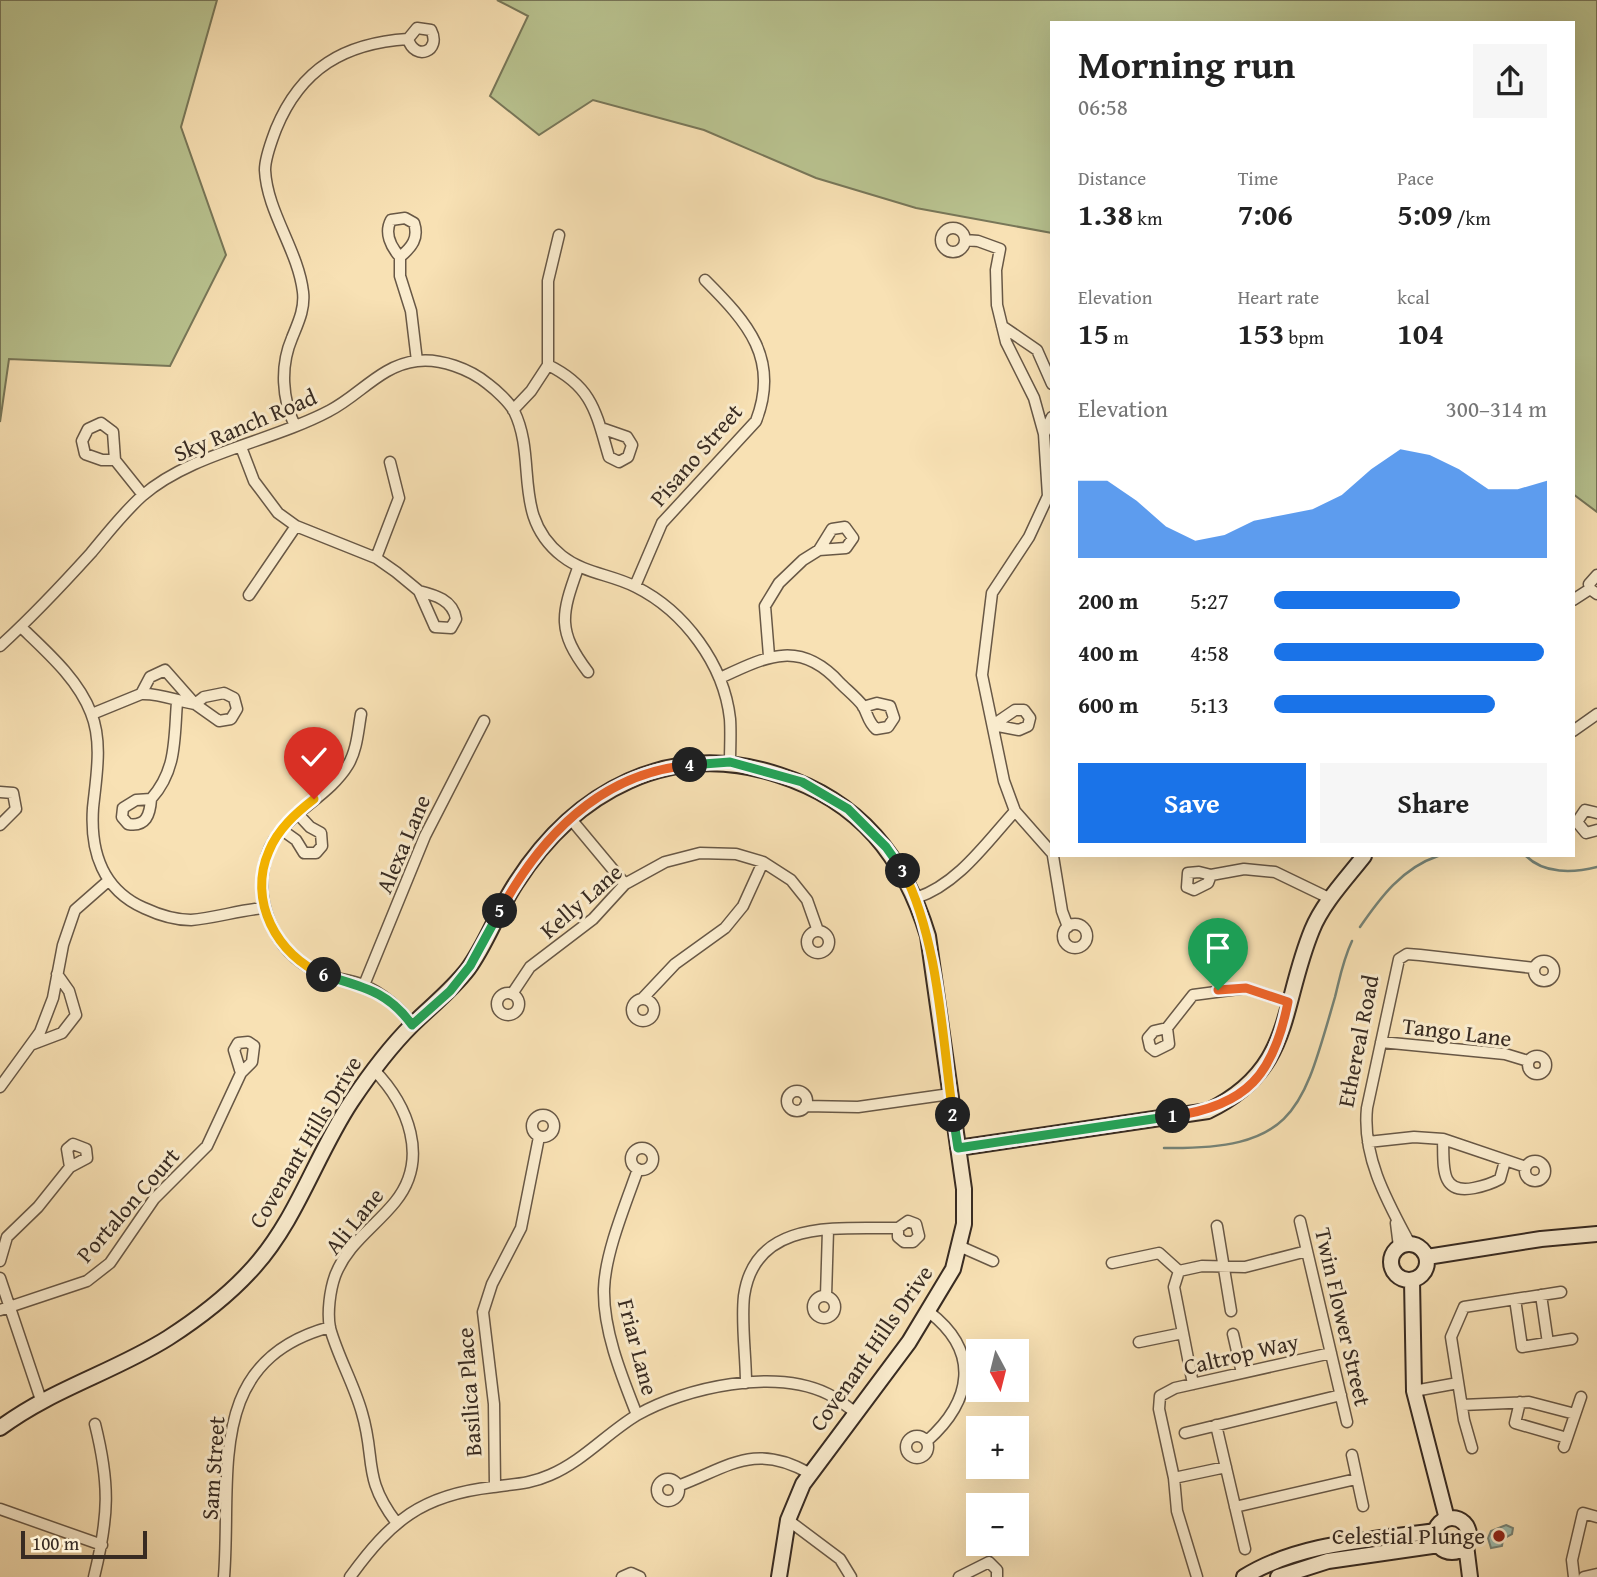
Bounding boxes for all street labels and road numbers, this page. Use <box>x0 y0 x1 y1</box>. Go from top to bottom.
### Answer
street label: Sky Ranch Road <box>168 379 322 470</box>
street label: Pisano Street <box>642 396 750 513</box>
street label: Alexa Lane <box>367 789 438 898</box>
street label: Kelly Lane <box>532 855 629 946</box>
street label: Ethereal Road <box>1329 971 1387 1110</box>
street label: Tango Lane <box>1401 1008 1514 1055</box>
street label: Covenant Hills Drive <box>240 1049 369 1234</box>
street label: Portalon Court <box>68 1140 187 1269</box>
street label: Ali Lane <box>316 1180 391 1261</box>
street label: Twin Flower Street <box>1307 1224 1380 1409</box>
street label: Covenant Hills Drive <box>801 1258 940 1437</box>
street label: Friar Lane <box>610 1295 667 1399</box>
street label: Caltrop Way <box>1180 1324 1302 1383</box>
street label: Basilica Place <box>448 1326 489 1458</box>
street label: Sam Street <box>192 1415 233 1521</box>

